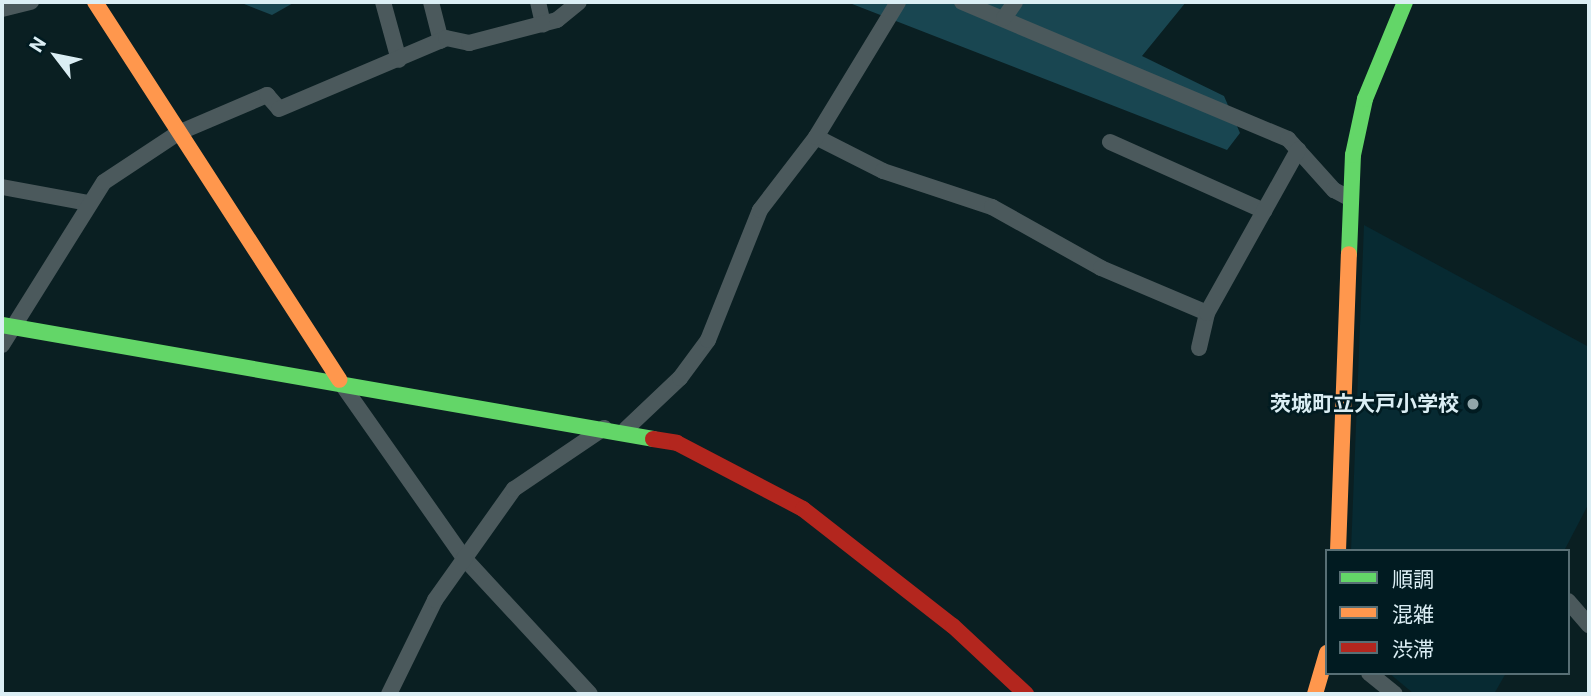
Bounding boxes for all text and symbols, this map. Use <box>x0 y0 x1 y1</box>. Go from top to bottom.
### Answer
north arrow <box>21 21 91 91</box>
text: N <box>24 33 51 56</box>
place label: 茨城町立大戸小学校 <box>1270 391 1459 417</box>
marker: 茨城町立大戸小学校 <box>1465 396 1481 412</box>
legend <box>1325 549 1570 675</box>
text: 順調 <box>1392 568 1434 592</box>
text: 混雑 <box>1392 603 1434 627</box>
text: 渋滞 <box>1392 638 1434 662</box>

